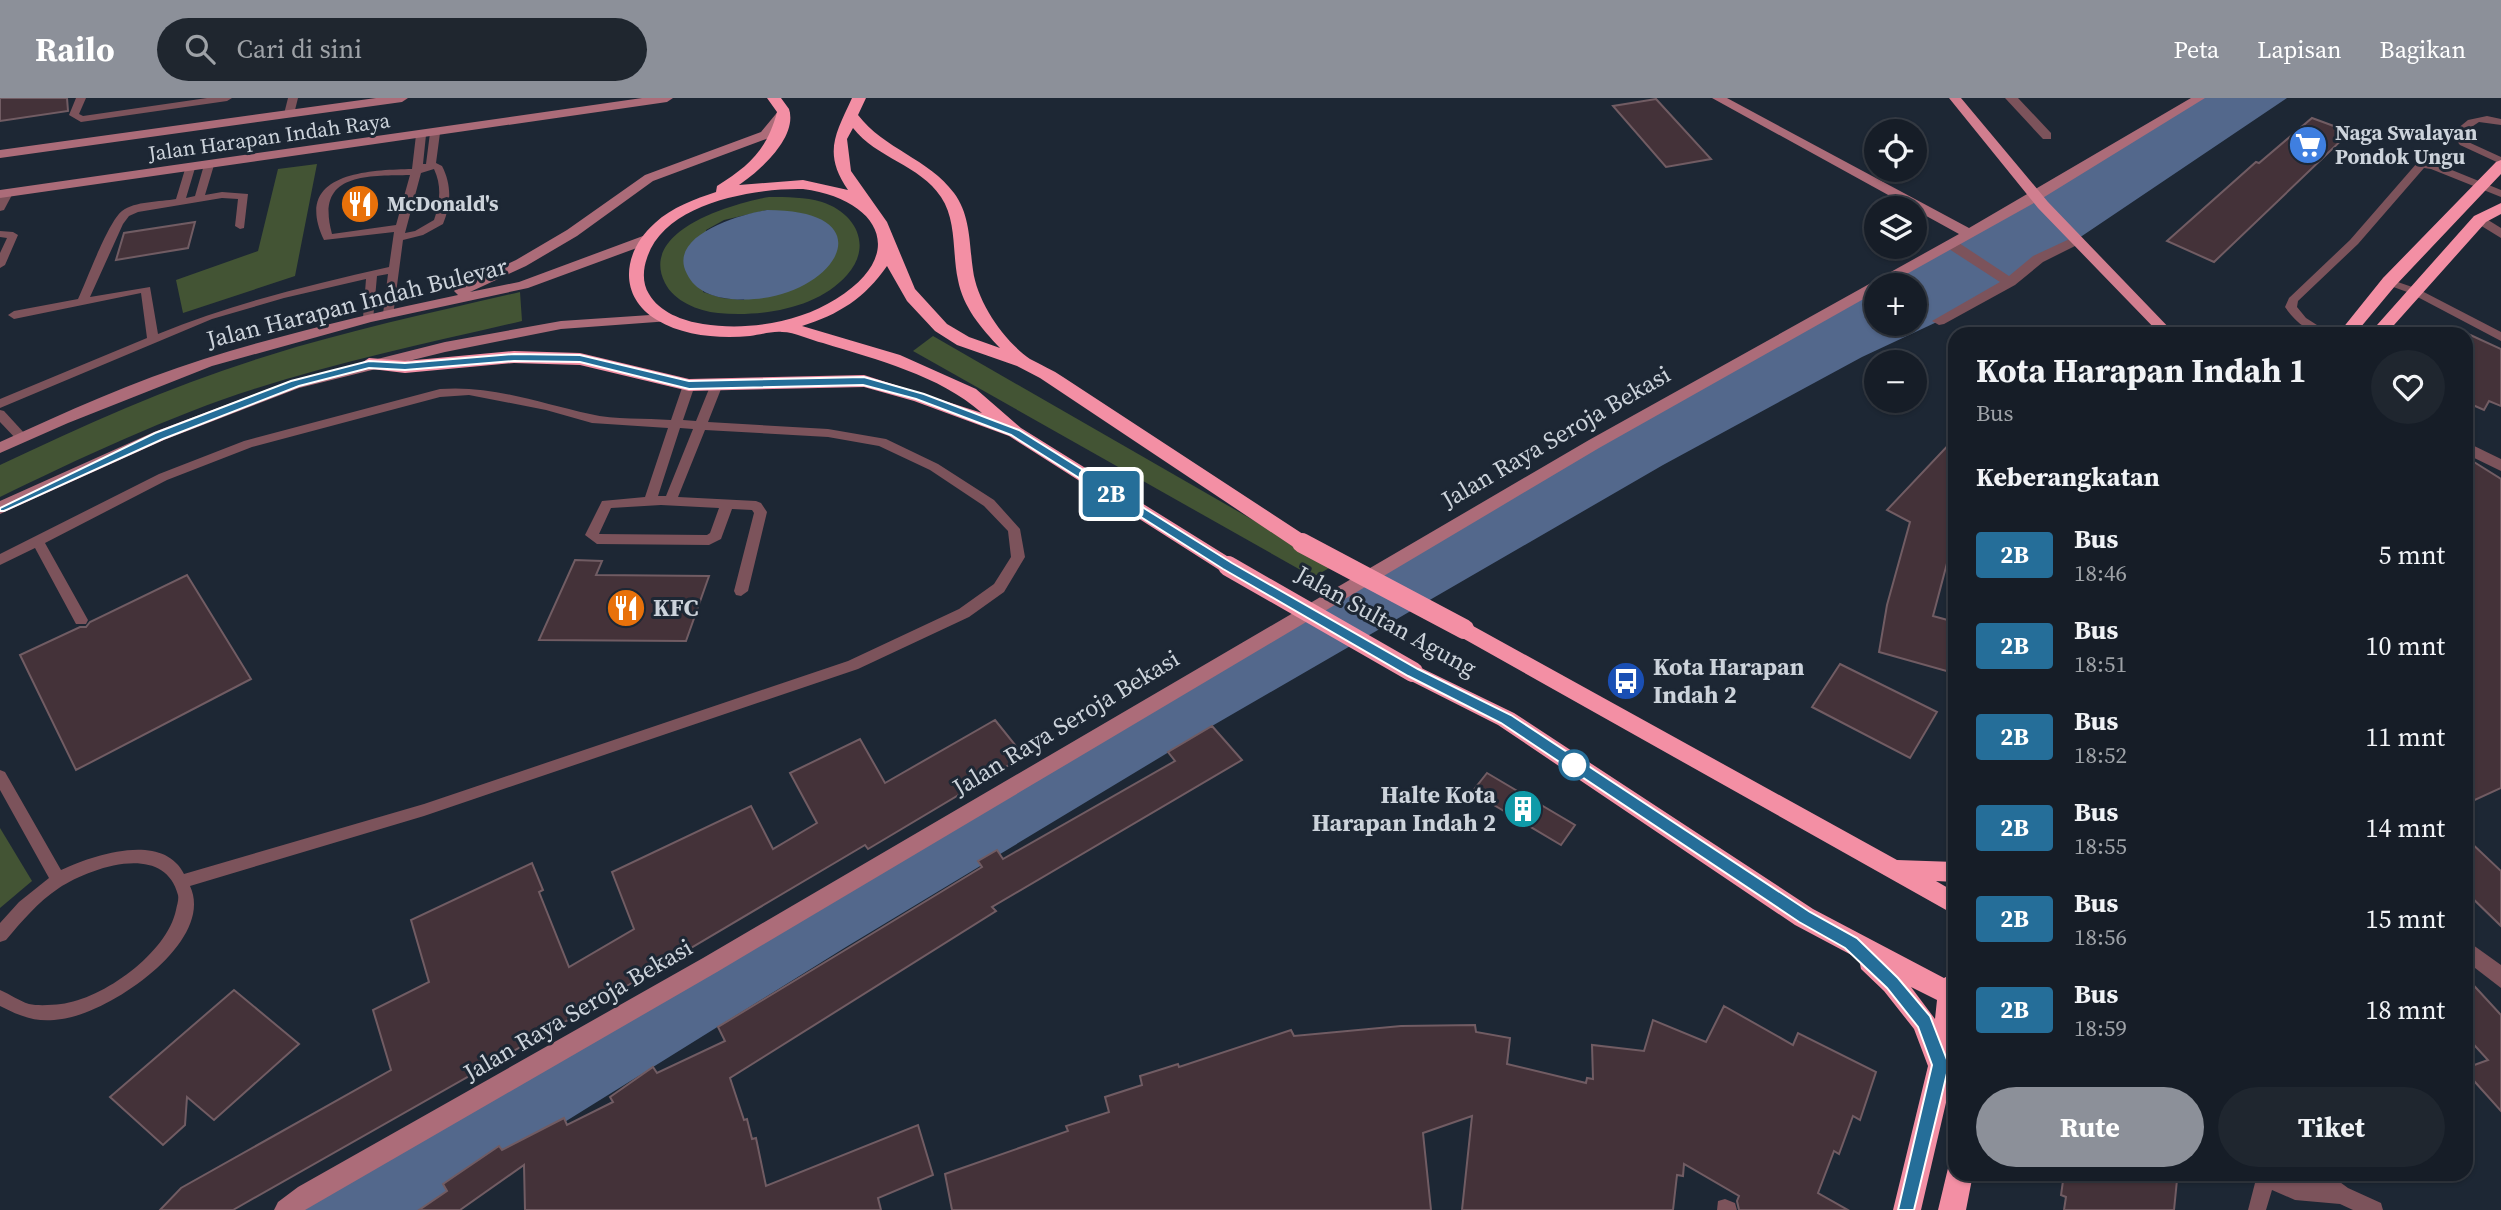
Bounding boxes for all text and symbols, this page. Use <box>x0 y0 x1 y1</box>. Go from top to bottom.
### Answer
search box <box>157 18 647 81</box>
text: Railo <box>35 27 115 72</box>
icon: search <box>181 30 219 68</box>
text: Cari di sini <box>237 31 362 67</box>
text: Peta <box>2173 33 2219 66</box>
text: Lapisan <box>2257 33 2342 66</box>
text: Bagikan <box>2380 33 2466 66</box>
street label: Jalan Harapan Indah Raya <box>145 105 392 168</box>
place label: Naga Swalayan Pondok Ungu <box>2335 118 2477 171</box>
map controls <box>1864 119 1927 413</box>
button: locate <box>1864 119 1927 182</box>
supermarket icon: Naga Swalayan Pondok Ungu <box>2287 124 2329 166</box>
restaurant icon: McDonald's <box>339 183 381 225</box>
place label: McDonald's <box>387 189 499 218</box>
button: layers <box>1864 196 1927 259</box>
street label: Jalan Harapan Indah Bulevar <box>202 249 511 356</box>
button: + <box>1864 273 1927 336</box>
text: Kota Harapan Indah 1 <box>1976 348 2307 393</box>
button: − <box>1864 350 1927 413</box>
button: heart <box>2371 350 2445 424</box>
street label: Jalan Raya Seroja Bekasi <box>1434 358 1676 516</box>
text: Bus <box>1976 397 2013 429</box>
text: Keberangkatan <box>1976 459 2160 495</box>
line badge: 2B <box>1080 471 1142 517</box>
text: 2B <box>1097 477 1125 510</box>
text: Bus <box>2074 521 2118 557</box>
text: 5 mnt <box>2378 537 2445 573</box>
text: 2B <box>2000 538 2029 571</box>
street label: Jalan Sultan Agung <box>1289 557 1483 684</box>
text: 18:46 <box>2074 557 2127 589</box>
restaurant icon: KFC <box>605 587 647 629</box>
place label: KFC <box>653 591 698 624</box>
text: Bus <box>2074 612 2118 648</box>
text: 10 mnt <box>2365 628 2445 664</box>
text: 2B <box>2000 629 2029 662</box>
street label: Jalan Raya Seroja Bekasi <box>945 642 1185 804</box>
text: 18:51 <box>2074 648 2127 680</box>
place label: Kota Harapan Indah 2 <box>1653 650 1805 711</box>
bus stop icon: Kota Harapan Indah 2 <box>1605 660 1647 702</box>
text: Bus <box>2074 703 2118 739</box>
text: 11 mnt <box>2365 719 2445 755</box>
text: 2B <box>2000 720 2029 753</box>
text: 18:52 <box>2074 739 2127 771</box>
unlabelled marker <box>1559 750 1589 780</box>
place label: Halte Kota Harapan Indah 2 <box>1312 778 1496 839</box>
building icon: Halte Kota Harapan Indah 2 <box>1502 788 1544 830</box>
text: Bus <box>2074 794 2118 830</box>
text: 14 mnt <box>2365 810 2445 846</box>
text: 2B <box>2000 811 2029 844</box>
text: 18:55 <box>2074 830 2127 862</box>
text: Bus <box>2074 885 2118 921</box>
text: 15 mnt <box>2365 901 2445 937</box>
text: 2B <box>2000 902 2029 935</box>
text: 18:56 <box>2074 921 2127 953</box>
street label: Jalan Raya Seroja Bekasi <box>456 931 698 1089</box>
text: Bus <box>2074 976 2118 1012</box>
text: 18 mnt <box>2365 992 2445 1028</box>
text: 2B <box>2000 993 2029 1026</box>
text: 18:59 <box>2074 1012 2127 1044</box>
button: Rute <box>1976 1087 2204 1167</box>
button: Tiket <box>2218 1087 2445 1167</box>

